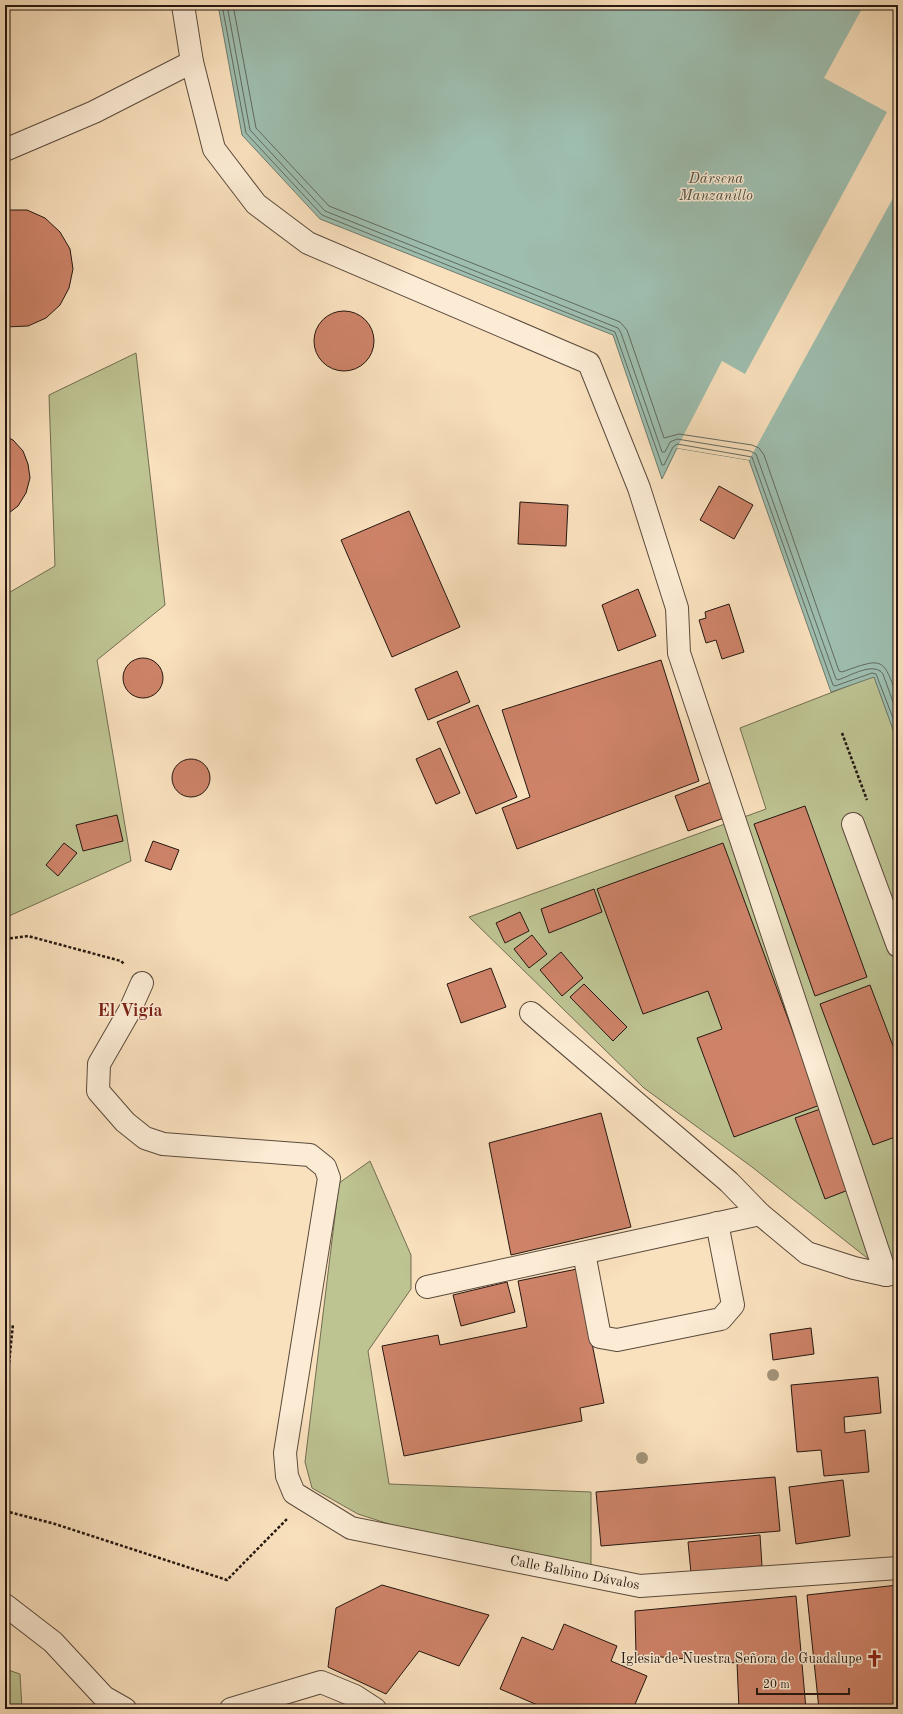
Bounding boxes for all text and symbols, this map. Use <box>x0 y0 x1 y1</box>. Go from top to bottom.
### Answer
water label: Dársena Manzanillo <box>678 172 753 204</box>
district label: El Vigía <box>97 1002 163 1020</box>
street label: Calle Balbino Dávalos <box>509 1554 641 1592</box>
church icon: Iglesia de Nuestra Señora de Guadalupe <box>865 1648 885 1668</box>
place label: Iglesia de Nuestra Señora de Guadalupe <box>621 1652 862 1666</box>
scale bar <box>757 1670 849 1696</box>
text: 20 m <box>763 1679 790 1691</box>

